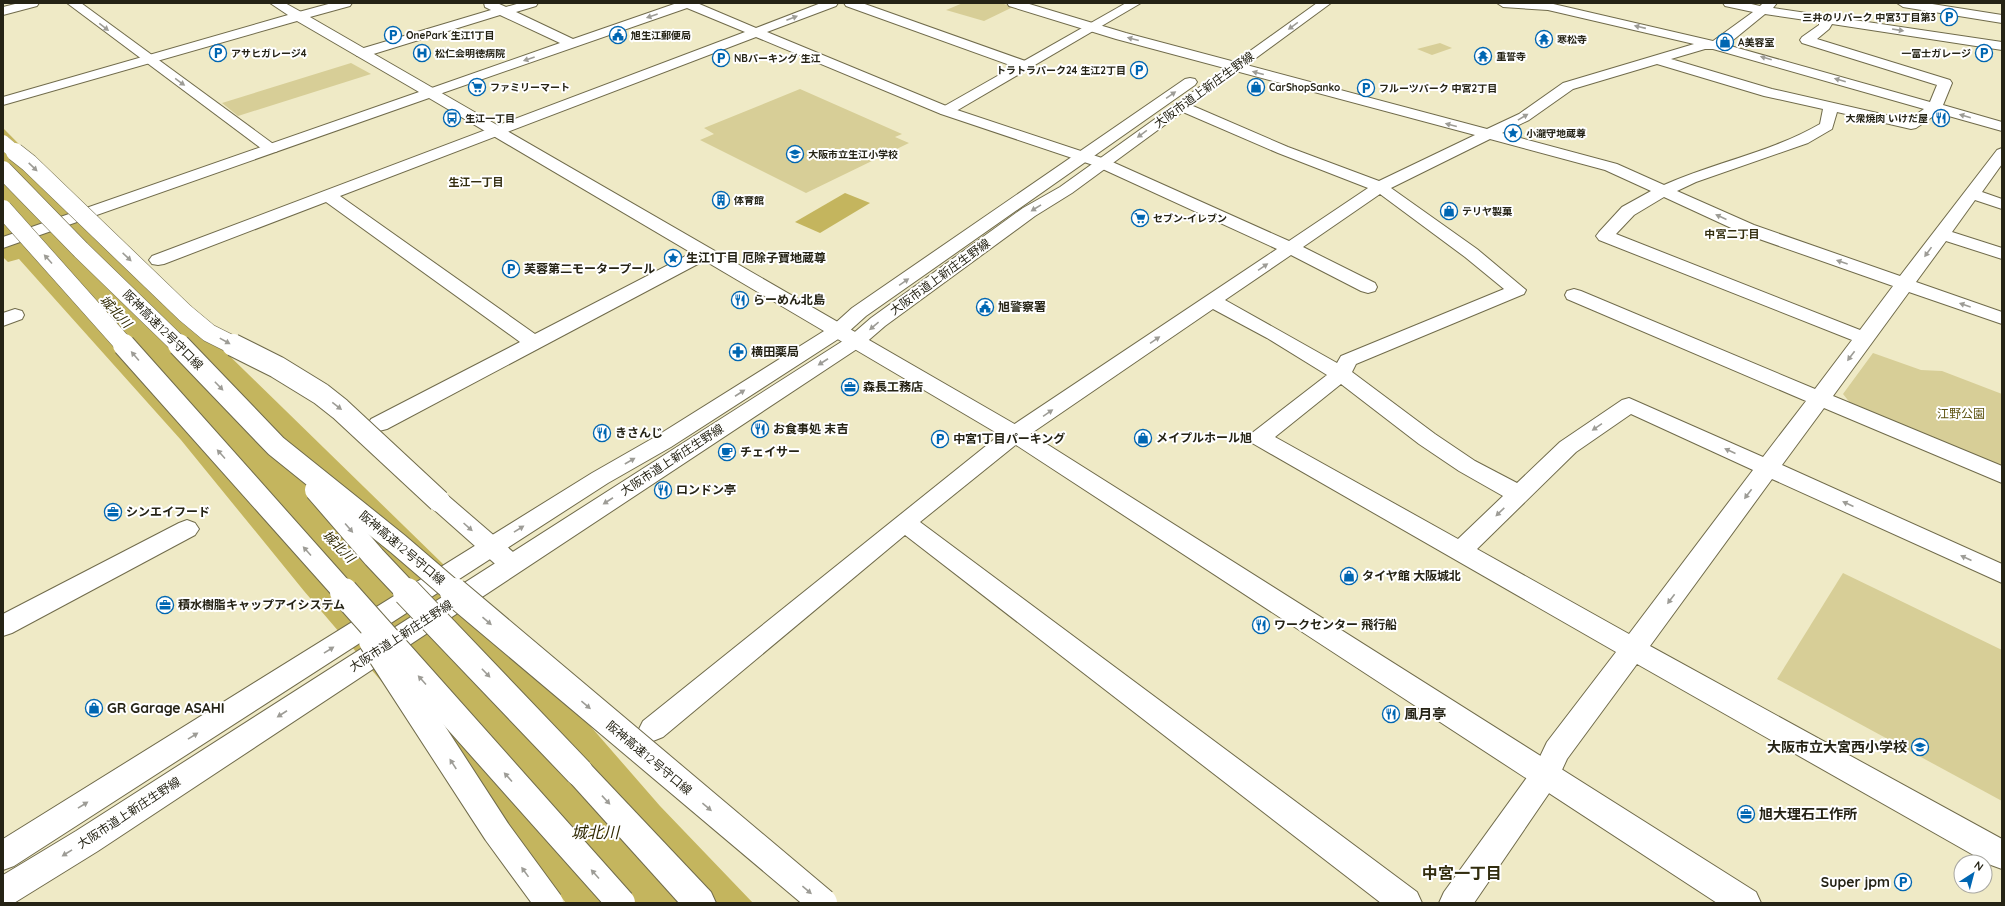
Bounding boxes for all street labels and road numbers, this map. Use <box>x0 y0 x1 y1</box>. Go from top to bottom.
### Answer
street label: 大阪市道上新庄生野線 <box>1151 48 1257 131</box>
street label: 大阪市道上新庄生野線 <box>887 235 993 318</box>
street label: 阪神高速12号守口線 <box>120 286 207 373</box>
street label: 大阪市道上新庄生野線 <box>617 421 726 499</box>
street label: 阪神高速12号守口線 <box>356 507 448 588</box>
street label: 大阪市道上新庄生野線 <box>346 597 455 675</box>
street label: 阪神高速12号守口線 <box>603 717 695 798</box>
street label: 大阪市道上新庄生野線 <box>74 774 183 852</box>

